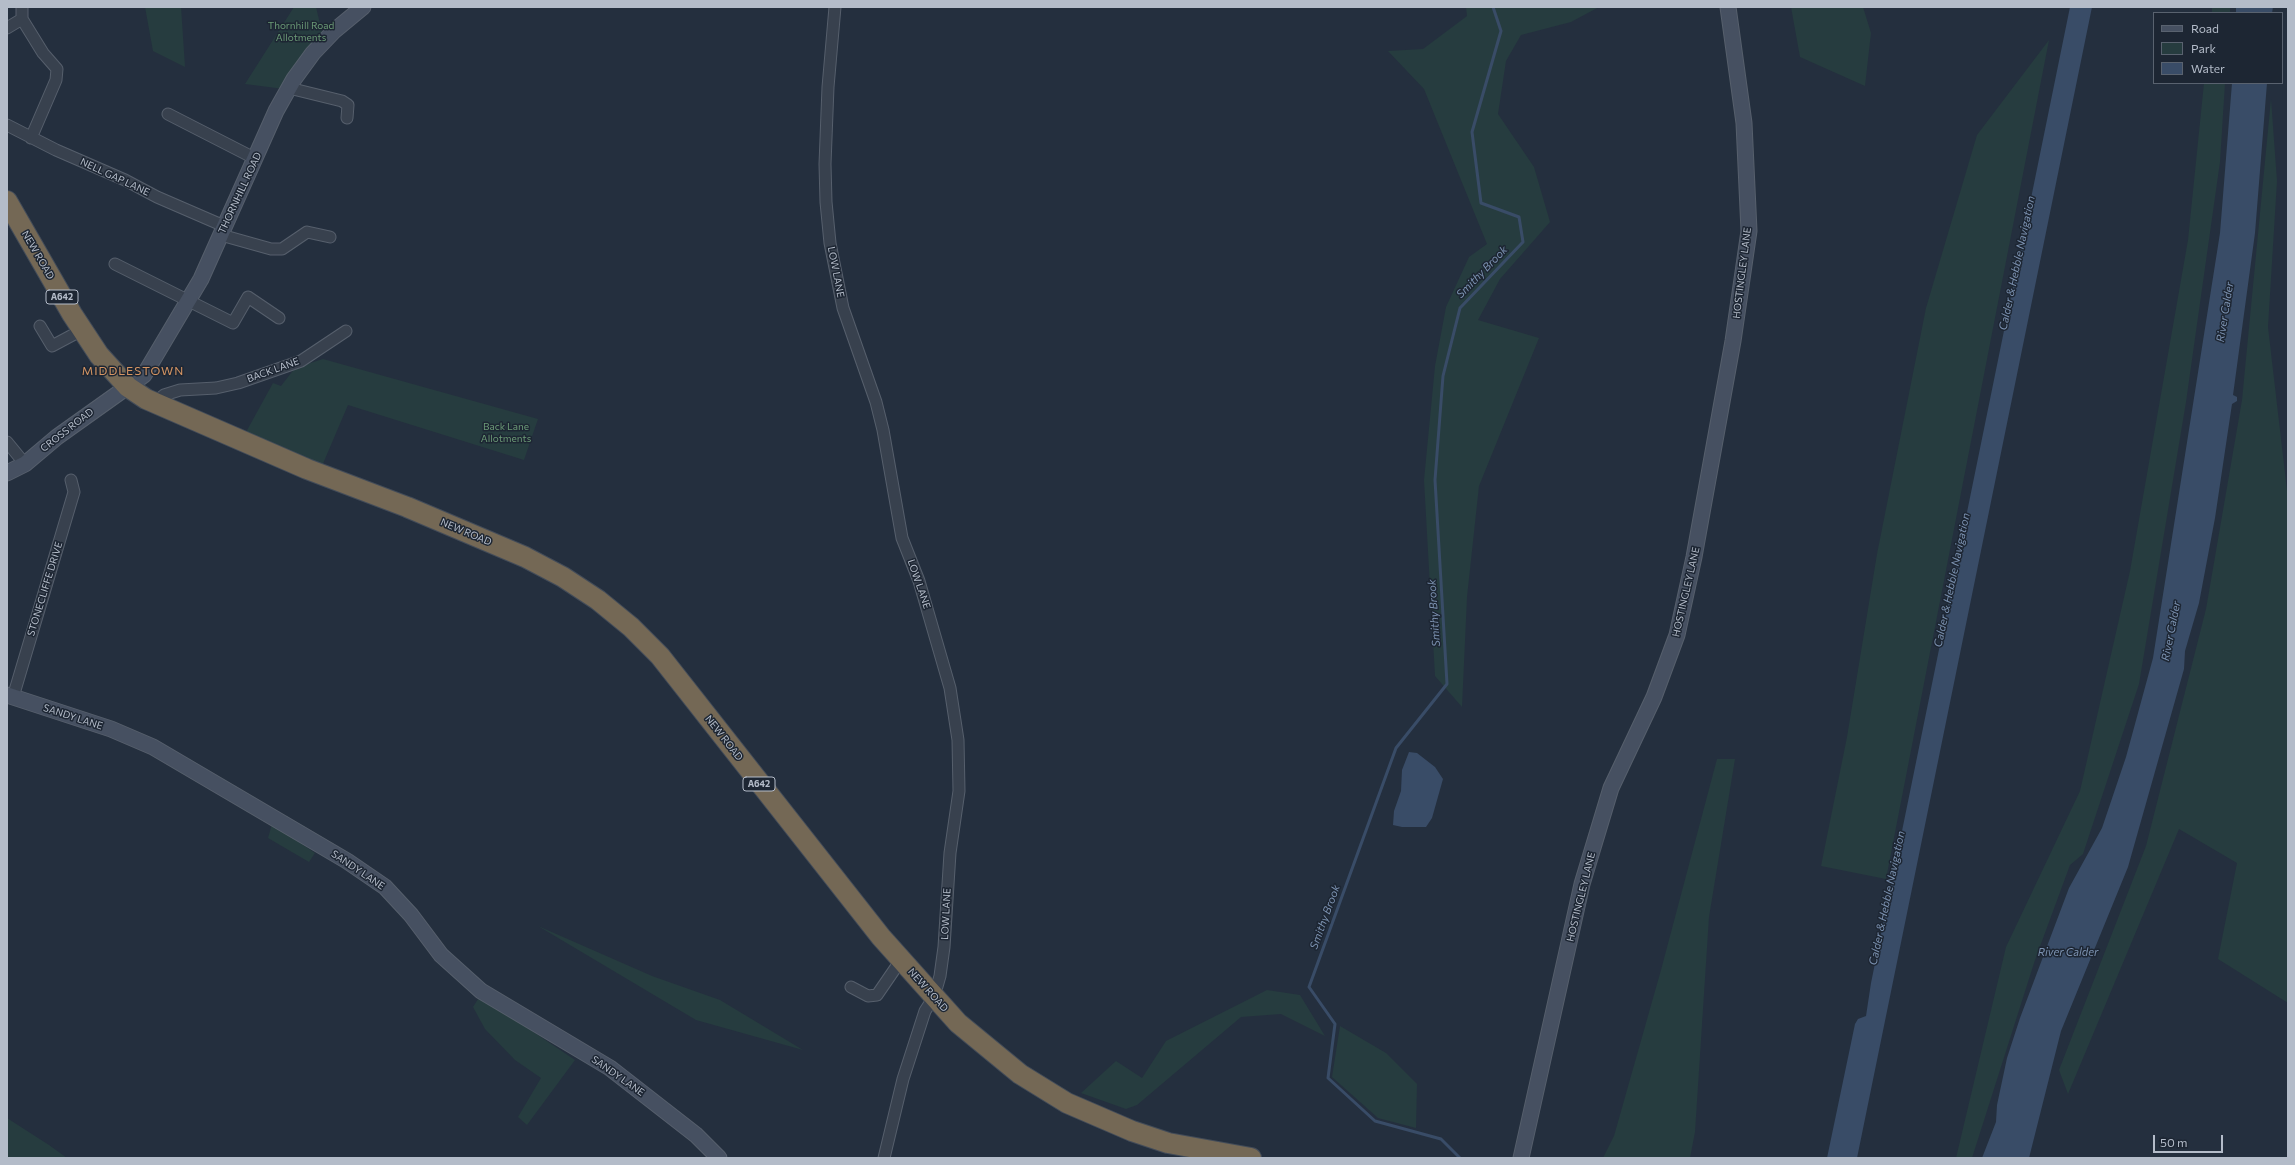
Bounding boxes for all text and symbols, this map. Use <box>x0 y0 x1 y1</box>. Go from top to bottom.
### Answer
legend <box>2153 12 2283 84</box>
park label: Thornhill Road Allotments <box>268 20 334 44</box>
text: Road <box>2191 21 2219 35</box>
text: Park <box>2191 41 2216 55</box>
text: Water <box>2191 61 2225 75</box>
street label: THORNHILL ROAD <box>216 150 264 236</box>
street label: NELL GAP LANE <box>78 156 152 198</box>
water label: Calder & Hebble Navigation <box>1996 195 2038 331</box>
street label: HOSTINGLEY LANE <box>1730 227 1754 319</box>
street label: NEW ROAD <box>19 229 57 281</box>
water label: Smithy Brook <box>1454 243 1510 301</box>
street label: LOW LANE <box>825 245 847 299</box>
water label: River Calder <box>2214 281 2236 343</box>
road number: A642 <box>46 290 78 304</box>
street label: BACK LANE <box>245 355 301 385</box>
district label: MIDDLESTOWN <box>82 364 184 378</box>
street label: CROSS ROAD <box>38 406 96 454</box>
park label: Back Lane Allotments <box>481 421 531 444</box>
water label: Calder & Hebble Navigation <box>1931 512 1973 648</box>
street label: NEW ROAD <box>439 516 493 548</box>
street label: STONECLIFFE DRIVE <box>25 540 65 638</box>
street label: HOSTINGLEY LANE <box>1670 546 1702 638</box>
street label: LOW LANE <box>905 558 933 610</box>
water label: Smithy Brook <box>1425 579 1443 647</box>
water label: River Calder <box>2159 600 2183 662</box>
street label: SANDY LANE <box>42 702 104 732</box>
street label: NEW ROAD <box>703 713 745 763</box>
road number: A642 <box>743 777 775 791</box>
water label: Calder & Hebble Navigation <box>1866 830 1908 966</box>
street label: SANDY LANE <box>329 848 387 892</box>
street label: HOSTINGLEY LANE <box>1564 851 1598 943</box>
water label: Smithy Brook <box>1307 883 1343 951</box>
street label: LOW LANE <box>939 888 953 940</box>
water label: River Calder <box>2038 945 2098 959</box>
street label: NEW ROAD <box>905 966 951 1014</box>
street label: SANDY LANE <box>589 1053 647 1099</box>
scale bar <box>2155 1127 2225 1153</box>
text: 50 m <box>2160 1135 2188 1149</box>

